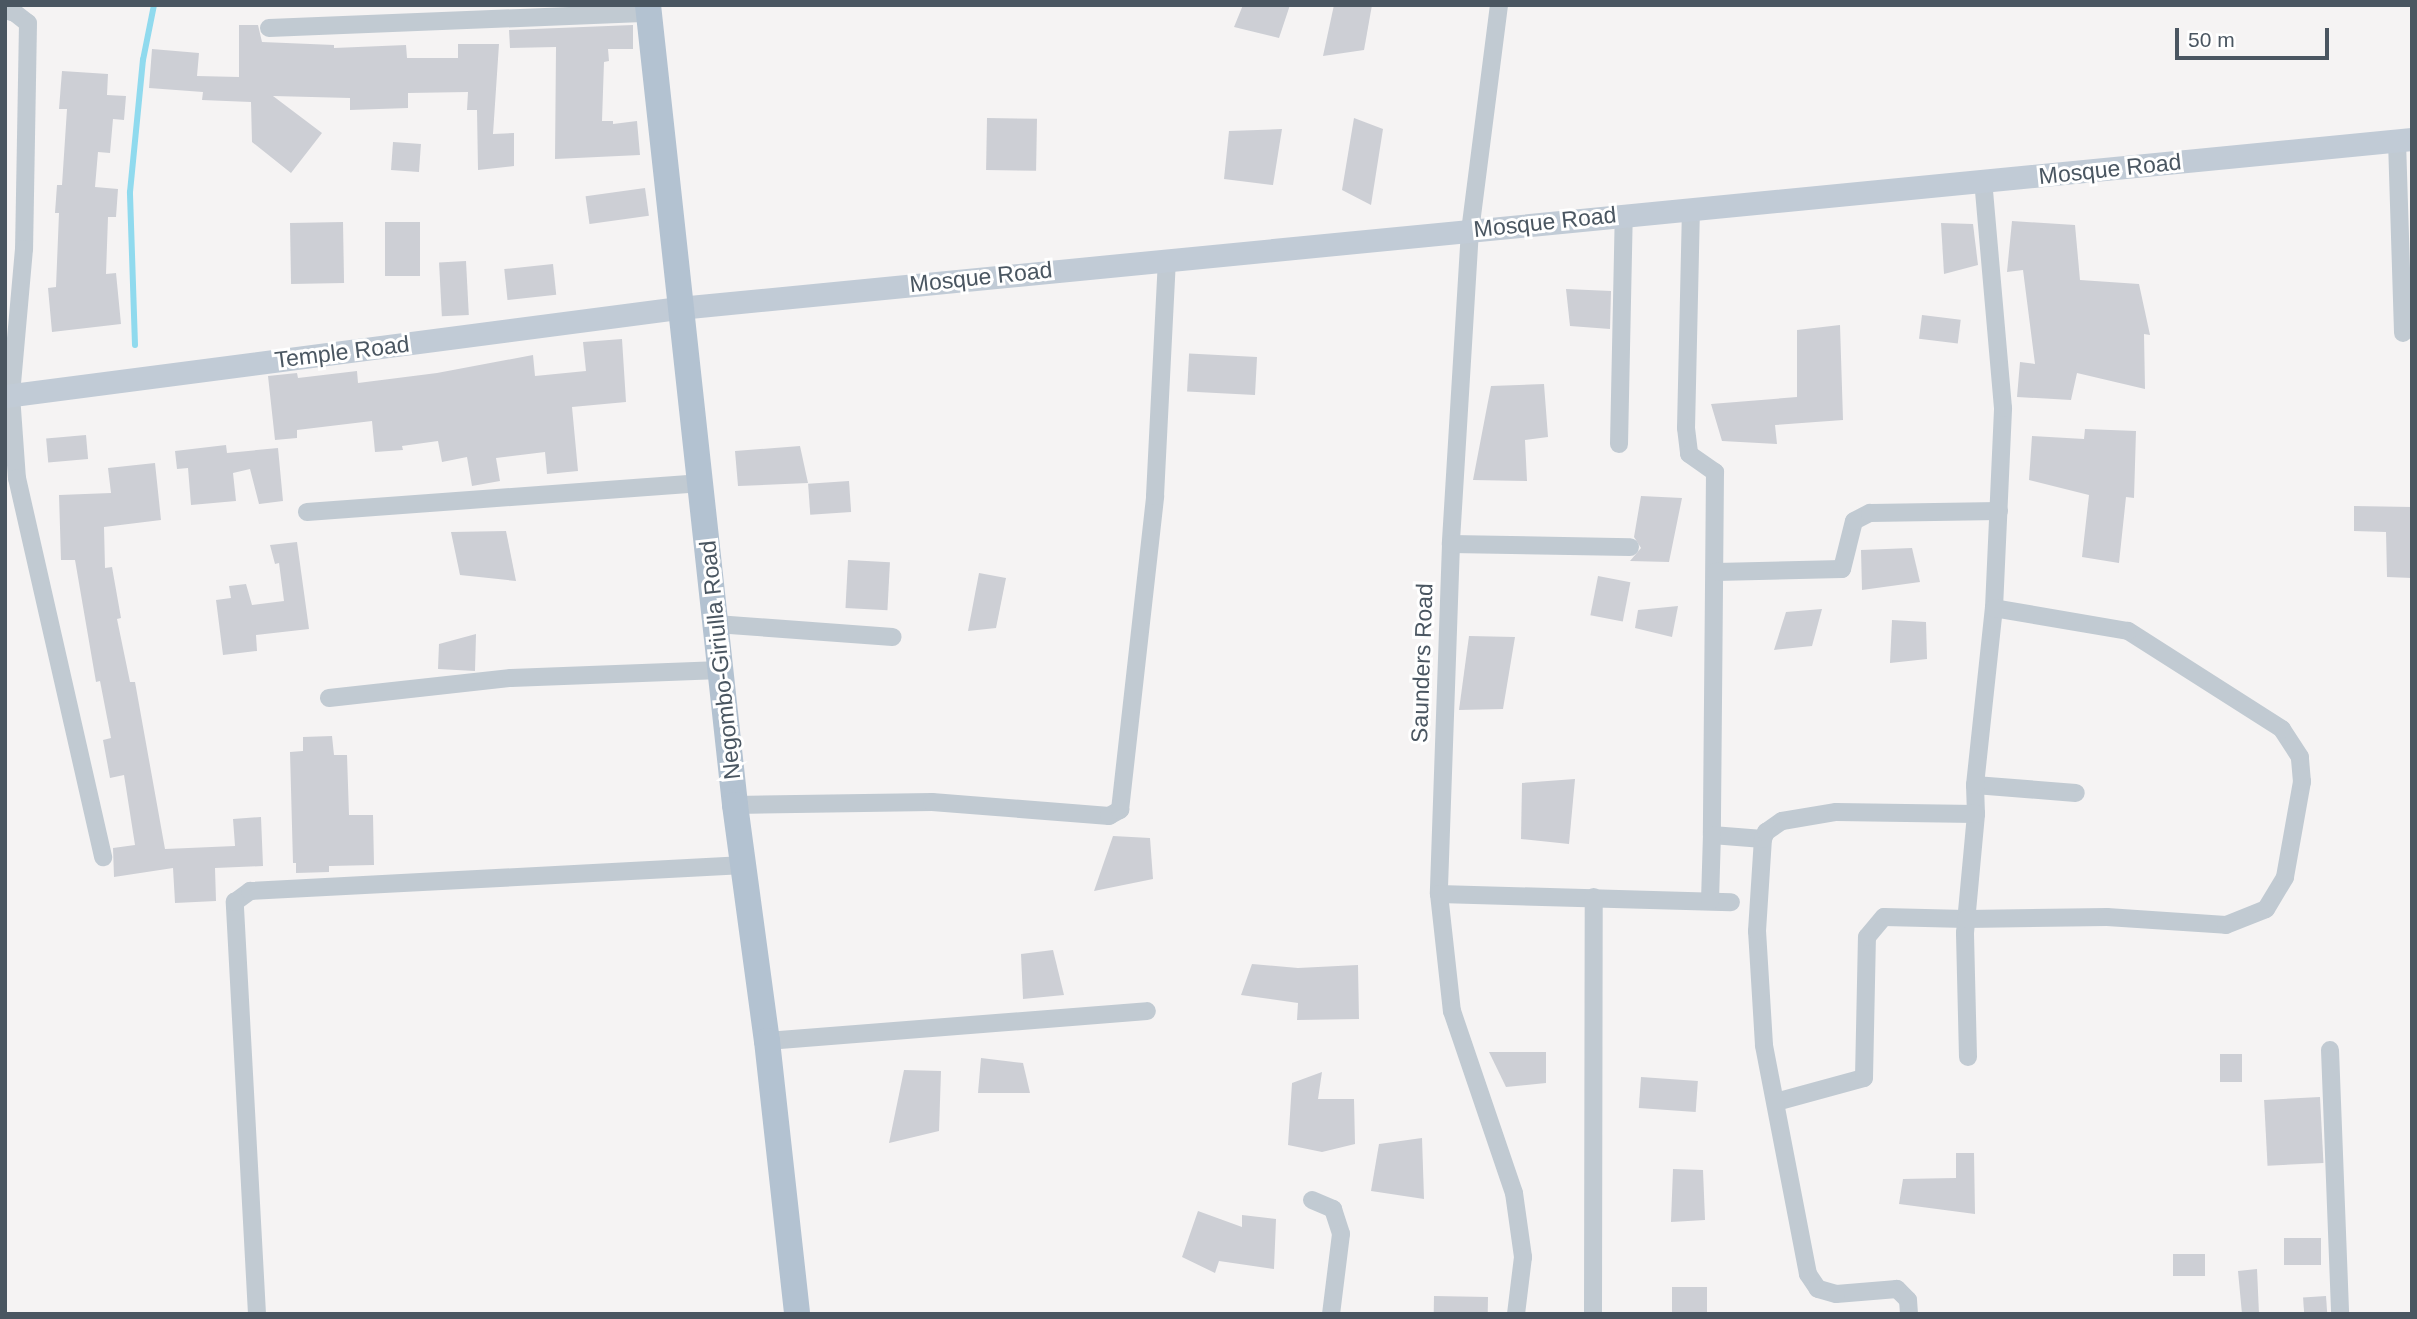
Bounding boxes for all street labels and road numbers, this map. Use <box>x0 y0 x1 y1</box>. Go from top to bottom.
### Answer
street label: Mosque Road <box>2037 148 2183 190</box>
street label: Mosque Road <box>1472 201 1618 243</box>
street label: Mosque Road <box>908 256 1054 298</box>
street label: Temple Road <box>273 330 411 374</box>
street label: Negombo-Giriulla Road <box>694 539 746 781</box>
street label: Saunders Road <box>1405 583 1439 743</box>

